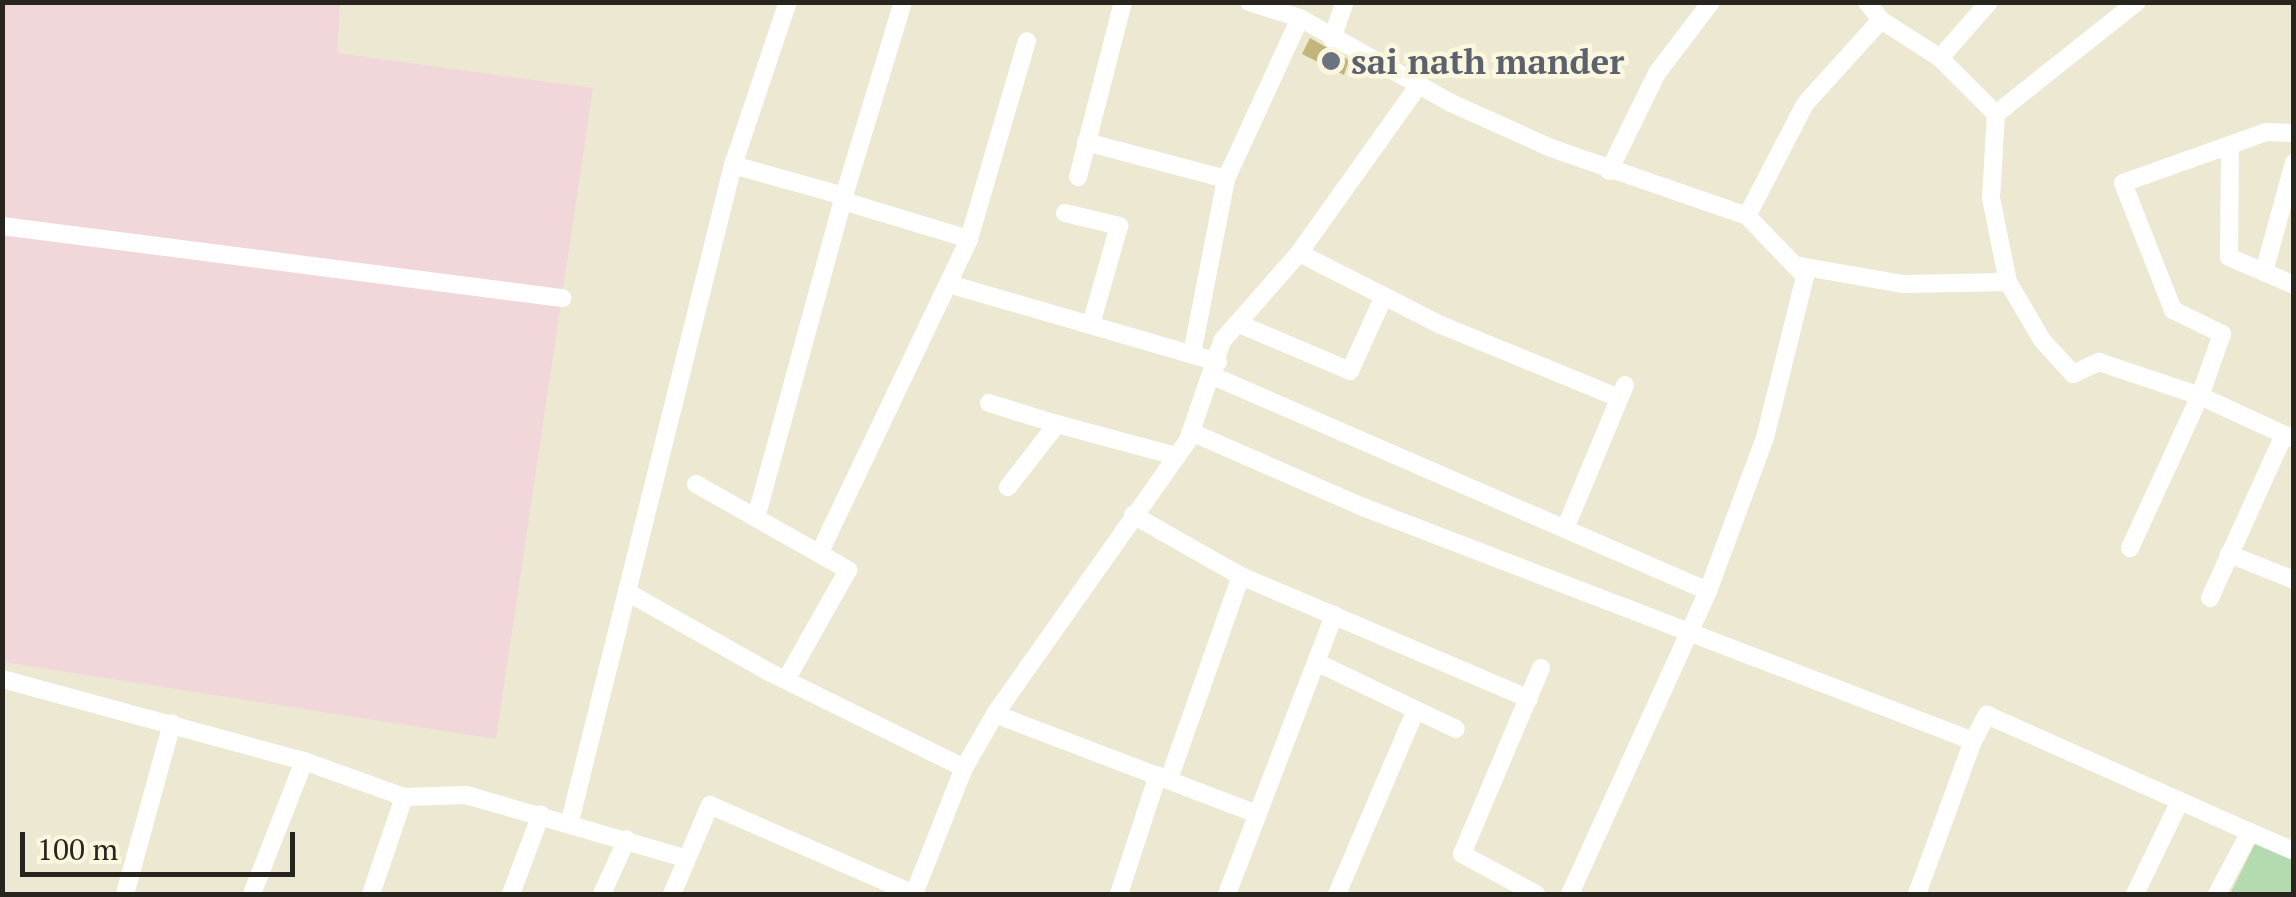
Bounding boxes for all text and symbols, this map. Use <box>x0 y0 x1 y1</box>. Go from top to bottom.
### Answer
place label: sai nath mander <box>1351 40 1624 82</box>
marker: sai nath mander <box>1320 50 1342 72</box>
scale bar <box>25 812 300 874</box>
text: 100 m <box>37 829 118 869</box>

